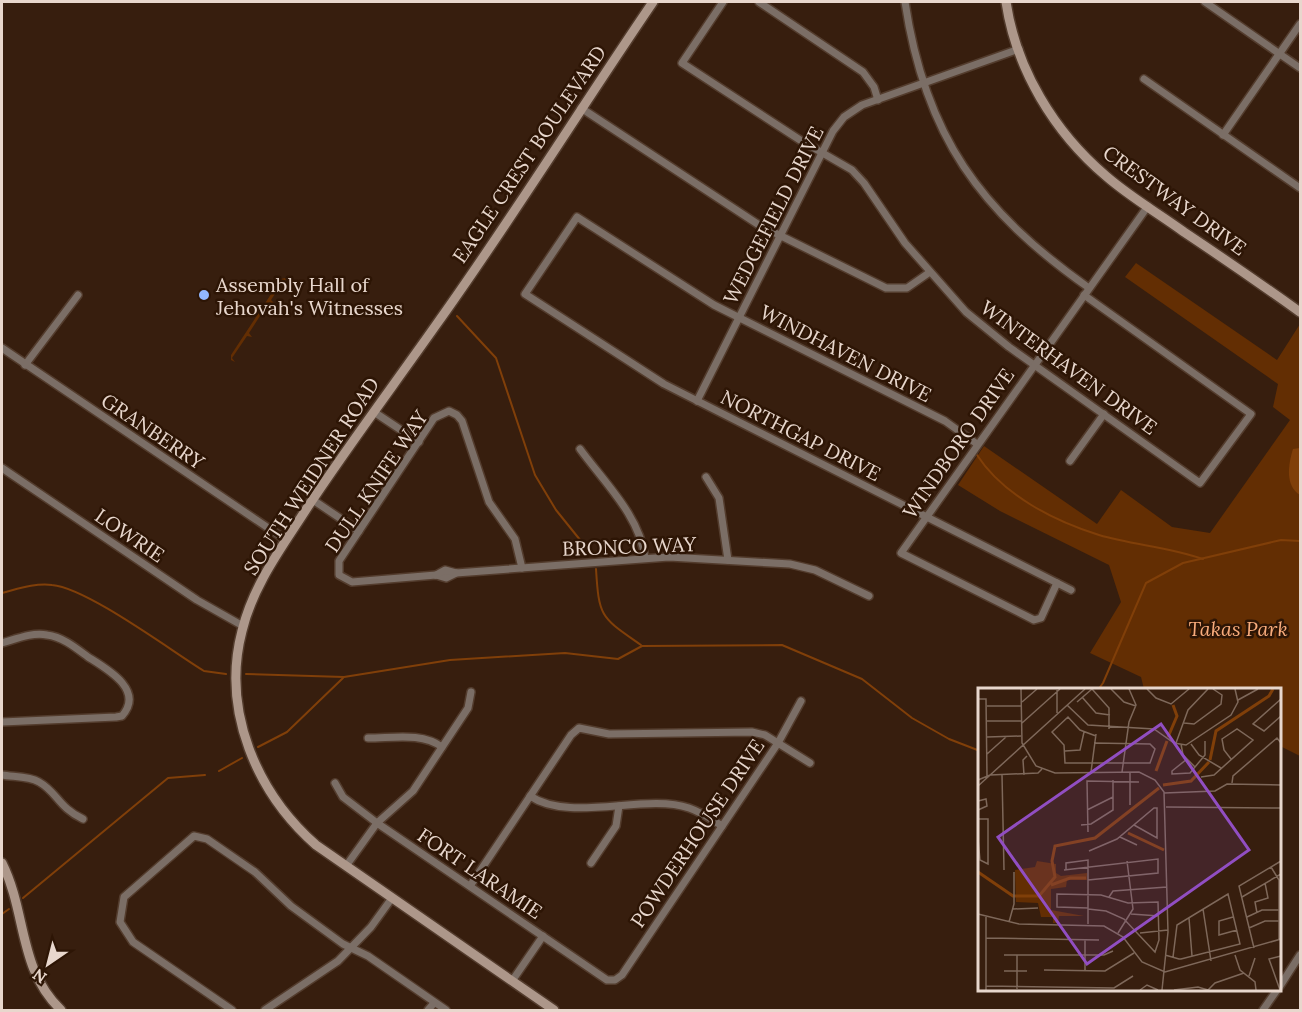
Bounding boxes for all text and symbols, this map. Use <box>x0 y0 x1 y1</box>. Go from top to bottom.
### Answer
street label: EAGLE CREST BOULEVARD <box>447 40 611 268</box>
street label: WEDGEFIELD DRIVE <box>717 122 829 308</box>
street label: CRESTWAY DRIVE <box>1098 140 1252 260</box>
place label: Assembly Hall of Jehovah's Witnesses <box>215 272 403 320</box>
marker: Assembly Hall of Jehovah's Witnesses <box>197 288 211 302</box>
street label: WINTERHAVEN DRIVE <box>976 294 1162 440</box>
street label: WINDHAVEN DRIVE <box>756 299 936 407</box>
street label: WINDBORO DRIVE <box>897 363 1019 523</box>
street label: SOUTH WEIDNER ROAD <box>238 372 384 580</box>
street label: NORTHGAP DRIVE <box>717 384 885 486</box>
street label: GRANBERRY <box>97 387 209 475</box>
street label: DULL KNIFE WAY <box>319 405 433 557</box>
street label: LOWRIE <box>91 503 169 567</box>
street label: BRONCO WAY <box>561 531 697 561</box>
park label: Takas Park <box>1188 616 1288 641</box>
inset map <box>978 688 1281 991</box>
street label: POWDERHOUSE DRIVE <box>625 734 769 932</box>
street label: FORT LARAMIE <box>413 822 547 924</box>
north arrow <box>18 934 78 994</box>
text: N <box>29 965 50 988</box>

